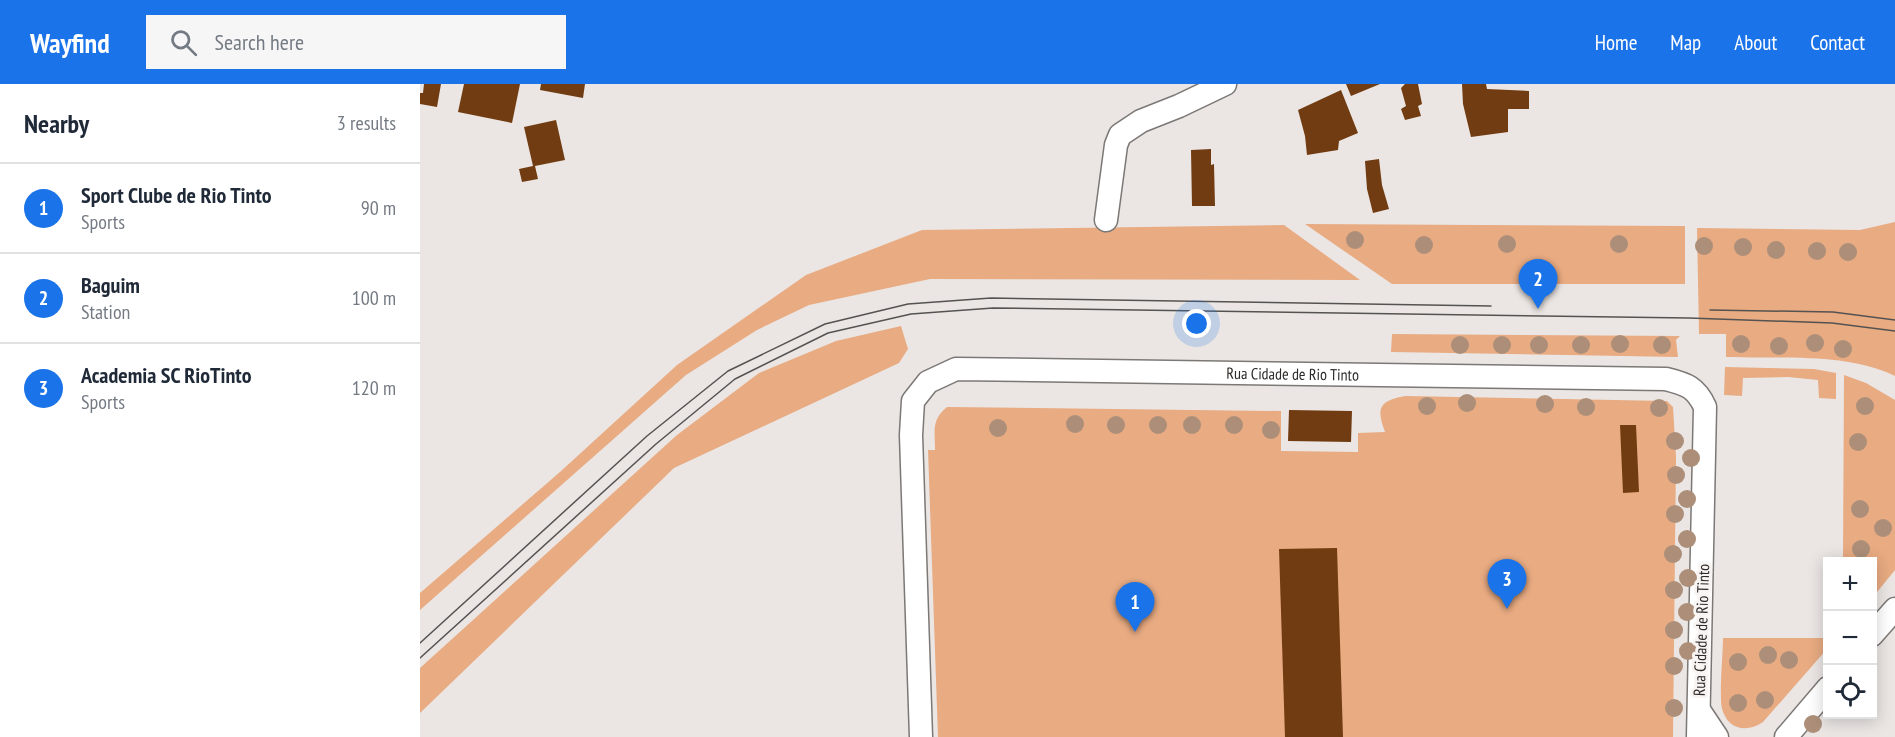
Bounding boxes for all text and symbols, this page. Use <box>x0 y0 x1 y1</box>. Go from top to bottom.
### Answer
search box <box>146 15 566 69</box>
text: Wayfind <box>30 24 110 61</box>
icon: search <box>167 26 200 59</box>
text: Search here <box>215 28 304 56</box>
text: Home <box>1595 29 1637 56</box>
text: Map <box>1670 29 1701 56</box>
text: About <box>1734 29 1777 56</box>
text: Contact <box>1810 29 1865 56</box>
text: Nearby <box>24 107 89 140</box>
text: 3 results <box>337 110 396 136</box>
text: Sport Clube de Rio Tinto <box>81 181 272 209</box>
text: 1 <box>39 195 48 221</box>
text: 90 m <box>361 195 396 221</box>
text: Sports <box>81 209 125 235</box>
pin: 2 <box>1518 260 1558 309</box>
text: Baguim <box>81 271 140 299</box>
text: 2 <box>39 285 48 311</box>
text: 100 m <box>352 285 396 311</box>
text: Station <box>81 299 130 325</box>
your location <box>1182 309 1211 338</box>
text: Academia SC RioTinto <box>81 361 252 389</box>
street label: Rua Cidade de Rio Tinto <box>1226 363 1359 385</box>
text: 3 <box>39 375 48 401</box>
text: 120 m <box>352 375 396 401</box>
text: Sports <box>81 389 125 415</box>
map controls <box>1823 557 1877 719</box>
button: + <box>1823 557 1877 611</box>
pin: 3 <box>1488 560 1526 609</box>
street label: Rua Cidade de Rio Tinto <box>1689 563 1713 696</box>
pin: 1 <box>1116 582 1154 632</box>
button: − <box>1823 611 1877 665</box>
button: locate <box>1823 665 1877 719</box>

